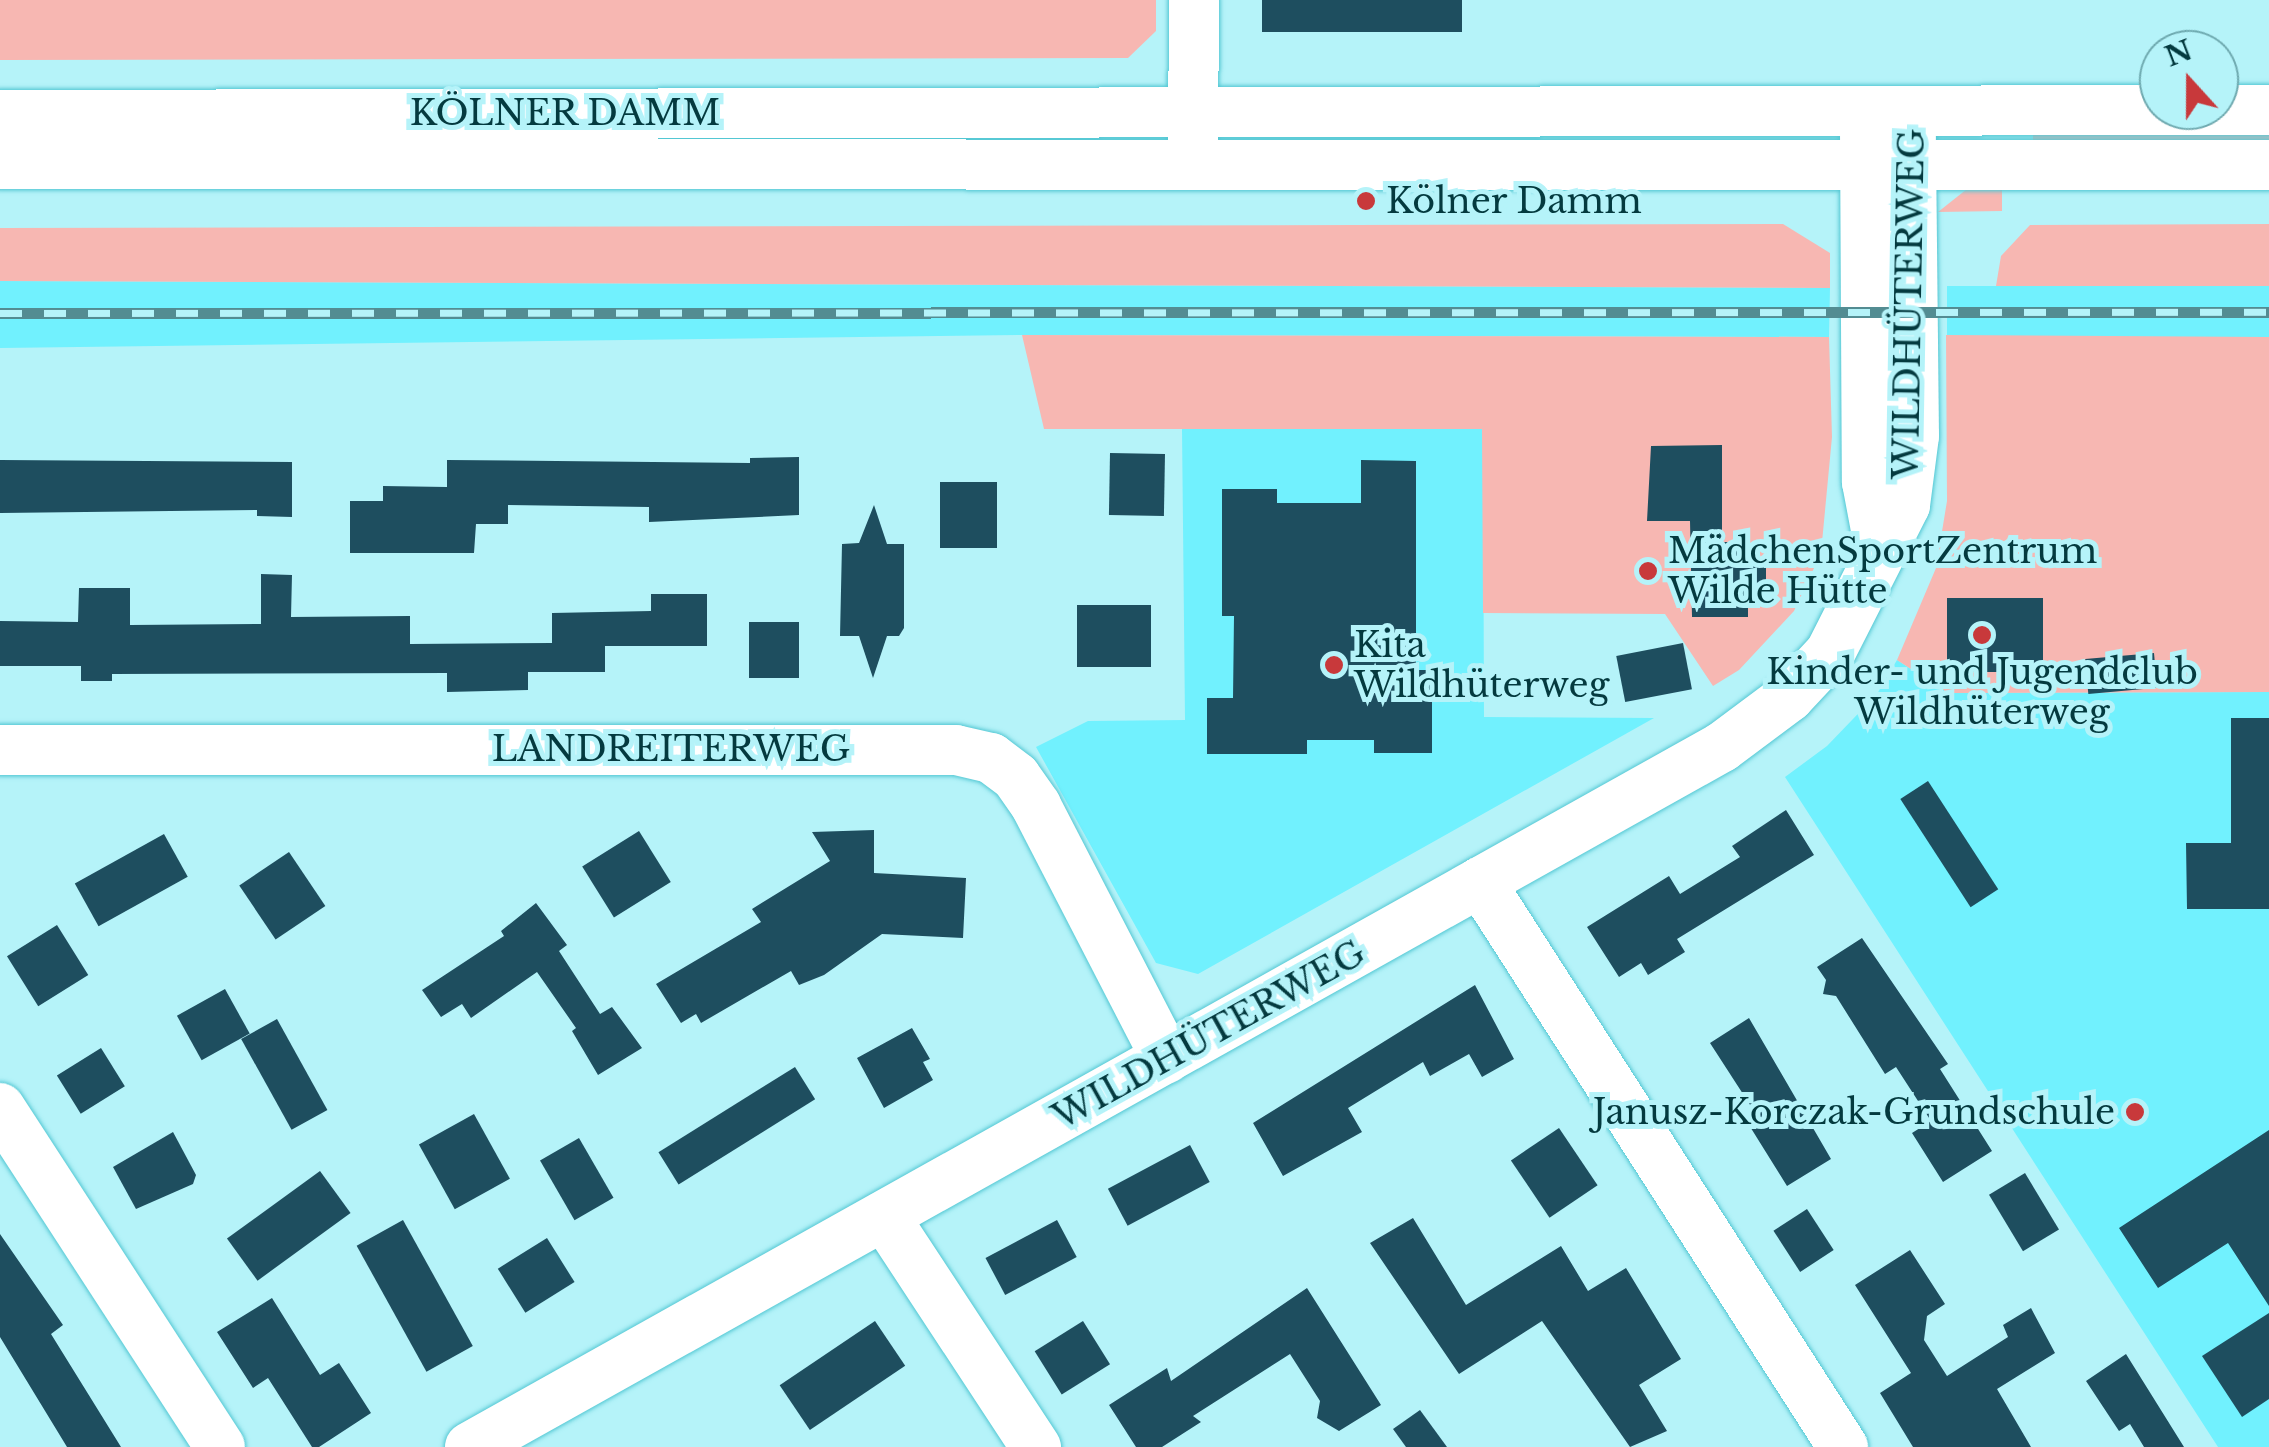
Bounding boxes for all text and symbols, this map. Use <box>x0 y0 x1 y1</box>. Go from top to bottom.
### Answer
north arrow <box>2139 30 2239 130</box>
text: N <box>2160 32 2197 74</box>
street label: KÖLNER DAMM <box>409 92 721 134</box>
street label: WILDHÜTERWEG <box>1885 128 1933 480</box>
place label: Kölner Damm <box>1386 180 1643 222</box>
marker: Kölner Damm <box>1355 190 1377 212</box>
place label: MädchenSportZentrum Wilde Hütte <box>1668 530 2097 612</box>
marker: MädchenSportZentrum Wilde Hütte <box>1637 560 1659 582</box>
place label: Kita Wildhüterweg <box>1354 624 1610 706</box>
marker: Kinder- und Jugendclub Wildhüterweg <box>1971 624 1993 646</box>
place label: Kinder- und Jugendclub Wildhüterweg <box>1766 651 2198 733</box>
marker: Kita Wildhüterweg <box>1323 654 1345 676</box>
street label: LANDREITERWEG <box>492 728 850 770</box>
street label: WILDHÜTERWEG <box>1045 932 1373 1138</box>
place label: Janusz-Korczak-Grundschule <box>1593 1091 2115 1133</box>
marker: Janusz-Korczak-Grundschule <box>2124 1101 2146 1123</box>

